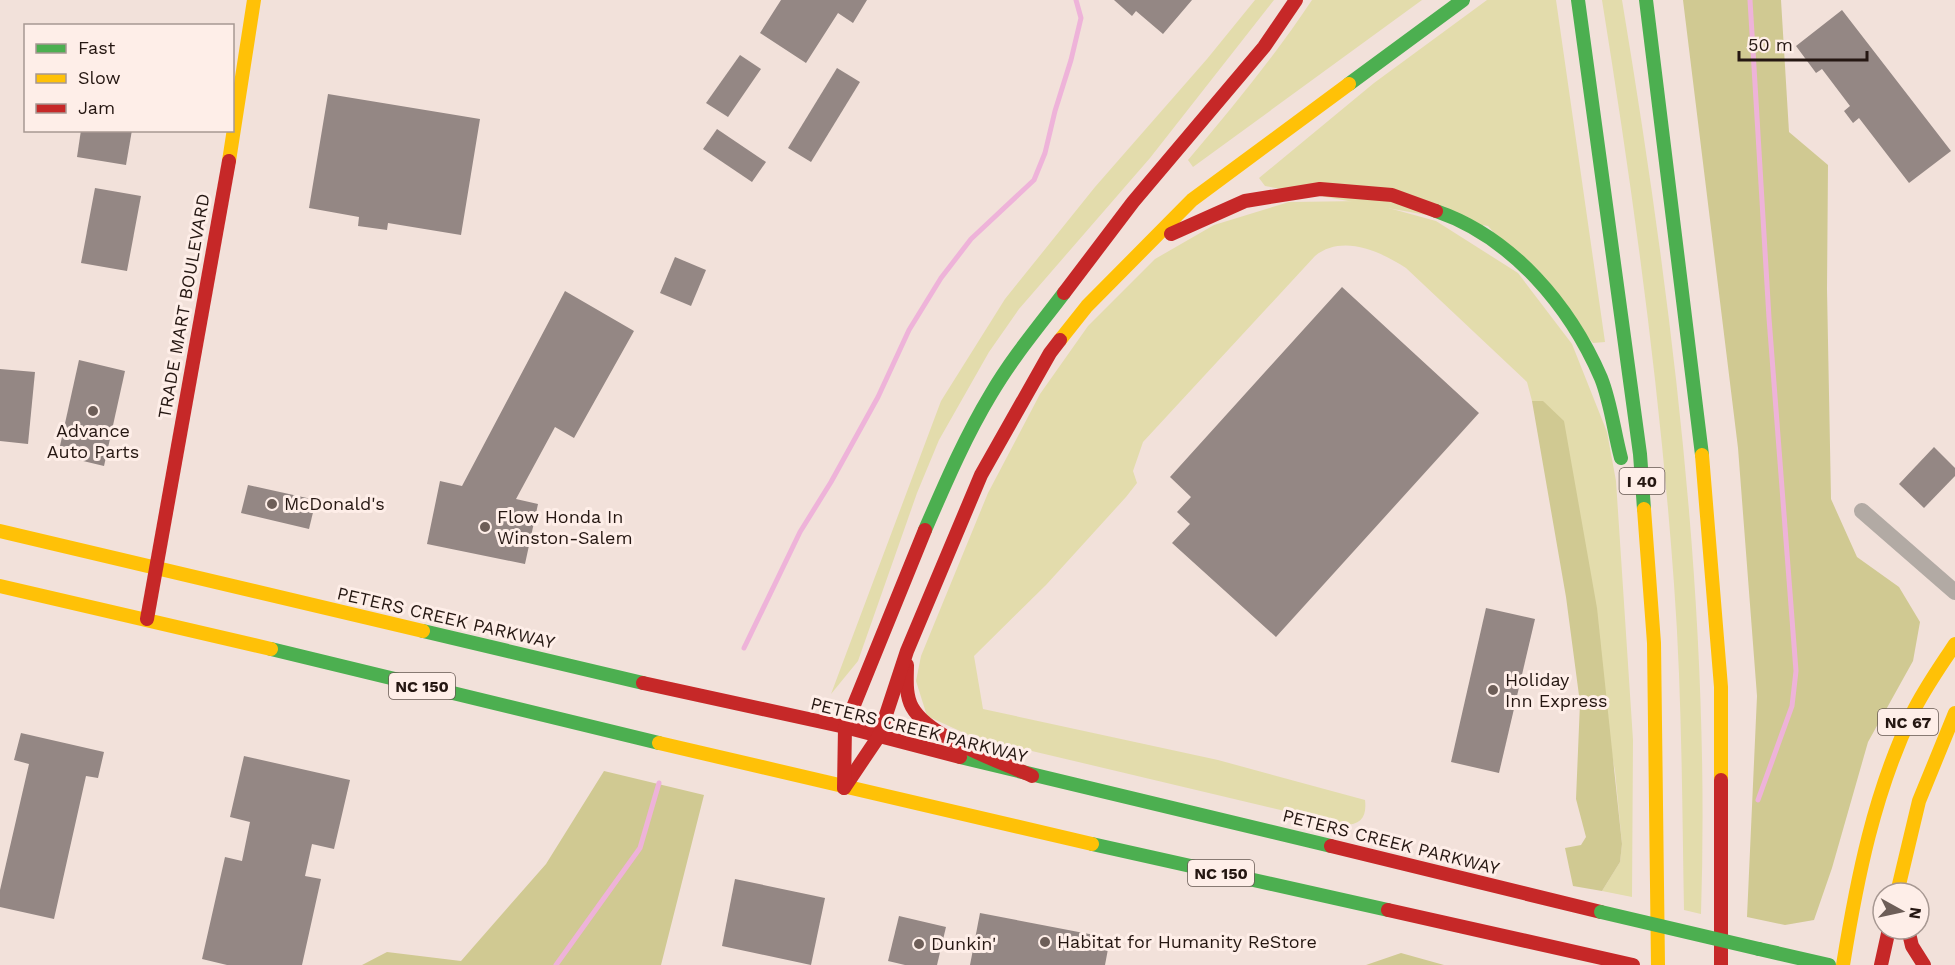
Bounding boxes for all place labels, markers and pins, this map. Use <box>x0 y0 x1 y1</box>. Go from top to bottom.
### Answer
marker: Advance Auto Parts <box>86 404 100 418</box>
place label: Advance Auto Parts <box>47 420 139 462</box>
place label: McDonald's <box>284 493 385 514</box>
marker: McDonald's <box>265 497 279 511</box>
place label: Flow Honda In Winston-Salem <box>497 506 633 548</box>
marker: Flow Honda In Winston-Salem <box>478 520 492 534</box>
place label: Holiday Inn Express <box>1505 669 1607 711</box>
marker: Holiday Inn Express <box>1486 683 1500 697</box>
place label: Habitat for Humanity ReStore <box>1057 931 1317 952</box>
place label: Dunkin' <box>931 933 996 954</box>
marker: Habitat for Humanity ReStore <box>1038 935 1052 949</box>
marker: Dunkin' <box>912 937 926 951</box>

